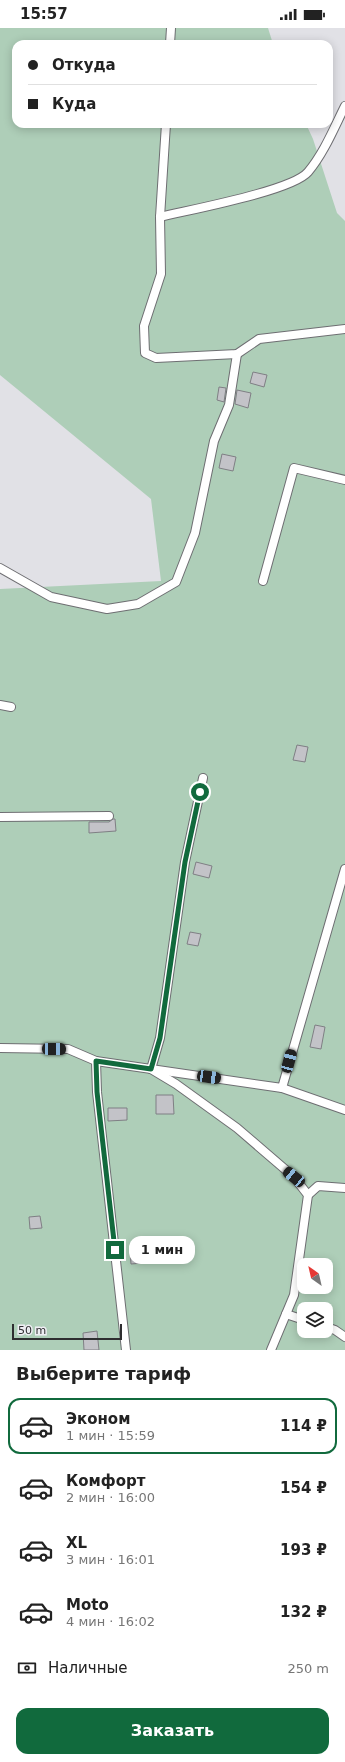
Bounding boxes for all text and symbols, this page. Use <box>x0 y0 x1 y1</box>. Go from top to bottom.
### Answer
text: 15:57 <box>20 5 68 23</box>
text: Откуда <box>52 56 116 74</box>
text: Куда <box>52 95 96 113</box>
route start <box>191 783 209 801</box>
car <box>42 1043 66 1055</box>
car <box>280 1048 298 1074</box>
car <box>196 1069 222 1085</box>
car <box>281 1165 307 1189</box>
callout: 1 мин <box>129 1236 195 1264</box>
route end <box>106 1241 124 1259</box>
text: 1 мин <box>141 1242 183 1257</box>
north arrow <box>297 1258 333 1294</box>
map controls <box>297 1258 333 1338</box>
button: layers <box>297 1302 333 1338</box>
scale bar <box>12 1322 122 1341</box>
text: 50 m <box>18 1324 46 1337</box>
text: Выберите тариф <box>16 1363 191 1384</box>
icon: car <box>18 1408 54 1444</box>
text: Эконом <box>66 1410 130 1428</box>
text: 114 ₽ <box>280 1417 327 1435</box>
text: 1 мин · 15:59 <box>66 1428 155 1443</box>
icon: car <box>18 1470 54 1506</box>
text: Комфорт <box>66 1472 145 1490</box>
text: 154 ₽ <box>280 1479 327 1497</box>
text: 2 мин · 16:00 <box>66 1490 155 1505</box>
icon: car <box>18 1532 54 1568</box>
text: XL <box>66 1534 87 1552</box>
text: 193 ₽ <box>280 1541 327 1559</box>
text: 3 мин · 16:01 <box>66 1552 155 1567</box>
icon: car <box>18 1594 54 1630</box>
text: Moto <box>66 1596 109 1614</box>
text: 132 ₽ <box>280 1603 327 1621</box>
text: 4 мин · 16:02 <box>66 1614 155 1629</box>
icon: cash <box>16 1657 38 1679</box>
text: Наличные <box>48 1659 128 1677</box>
text: 250 m <box>287 1661 329 1676</box>
button: Заказать <box>16 1708 329 1754</box>

